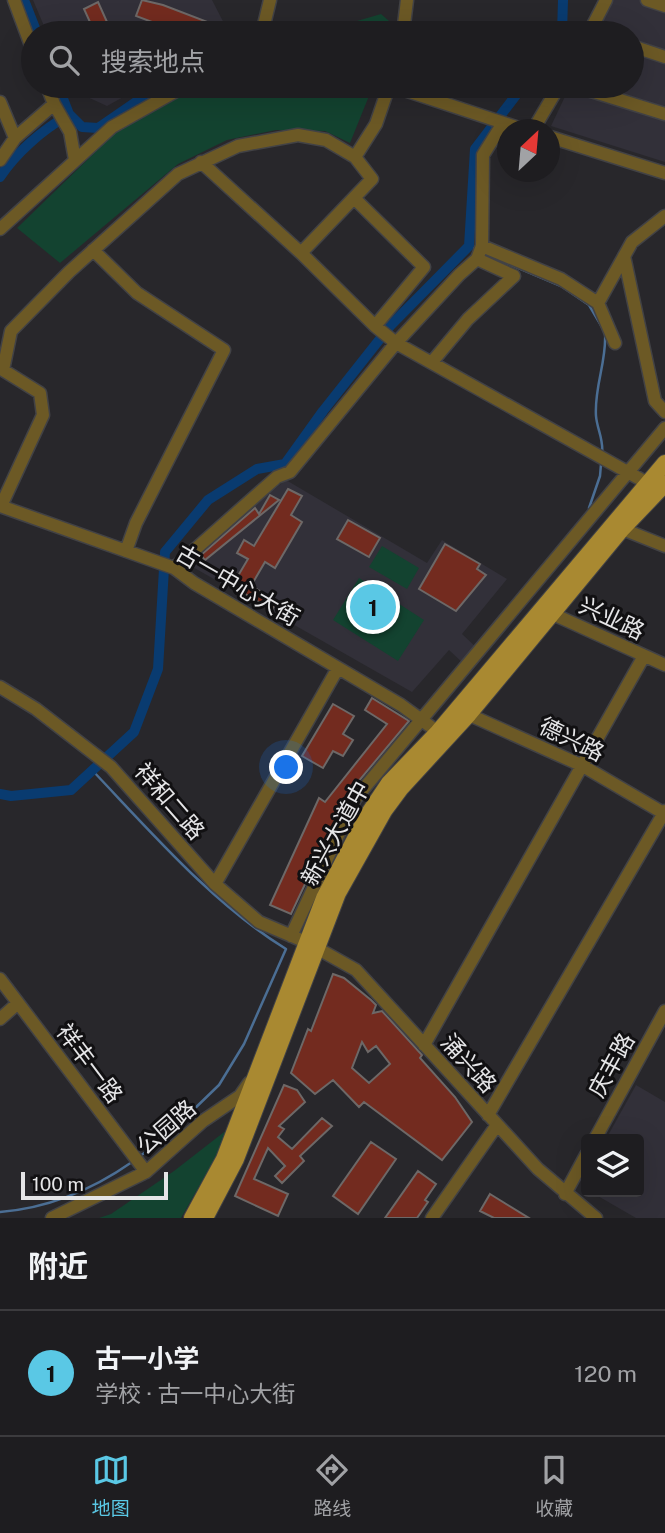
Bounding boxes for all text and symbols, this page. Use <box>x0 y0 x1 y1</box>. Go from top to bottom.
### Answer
search box <box>21 21 644 98</box>
icon: search <box>45 41 83 79</box>
text: 搜索地点 <box>101 46 205 77</box>
north arrow <box>497 119 560 182</box>
street label: 古一中心大街 <box>171 539 305 631</box>
pin: 1 <box>350 581 396 633</box>
street label: 兴业路 <box>575 591 649 645</box>
street label: 德兴路 <box>535 712 609 766</box>
your location <box>269 750 303 784</box>
street label: 祥和二路 <box>130 757 210 845</box>
street label: 新兴大道中 <box>295 776 375 890</box>
street label: 祥丰一路 <box>52 1018 128 1108</box>
street label: 涌兴路 <box>436 1028 502 1098</box>
street label: 庆丰路 <box>582 1028 640 1102</box>
street label: 公园路 <box>131 1094 201 1160</box>
map controls <box>581 1134 644 1197</box>
button: layers <box>581 1134 644 1197</box>
scale bar <box>21 1169 168 1201</box>
text: 100 m <box>32 1173 84 1195</box>
text: 附近 <box>28 1248 88 1284</box>
text: 古一小学 <box>95 1343 199 1374</box>
text: 1 <box>46 1360 56 1387</box>
text: 120 m <box>574 1360 637 1387</box>
text: 学校 · 古一中心大街 <box>95 1380 295 1407</box>
tab: 地图 <box>92 1451 130 1520</box>
tab: 路线 <box>313 1451 351 1520</box>
tab: 收藏 <box>535 1451 573 1520</box>

